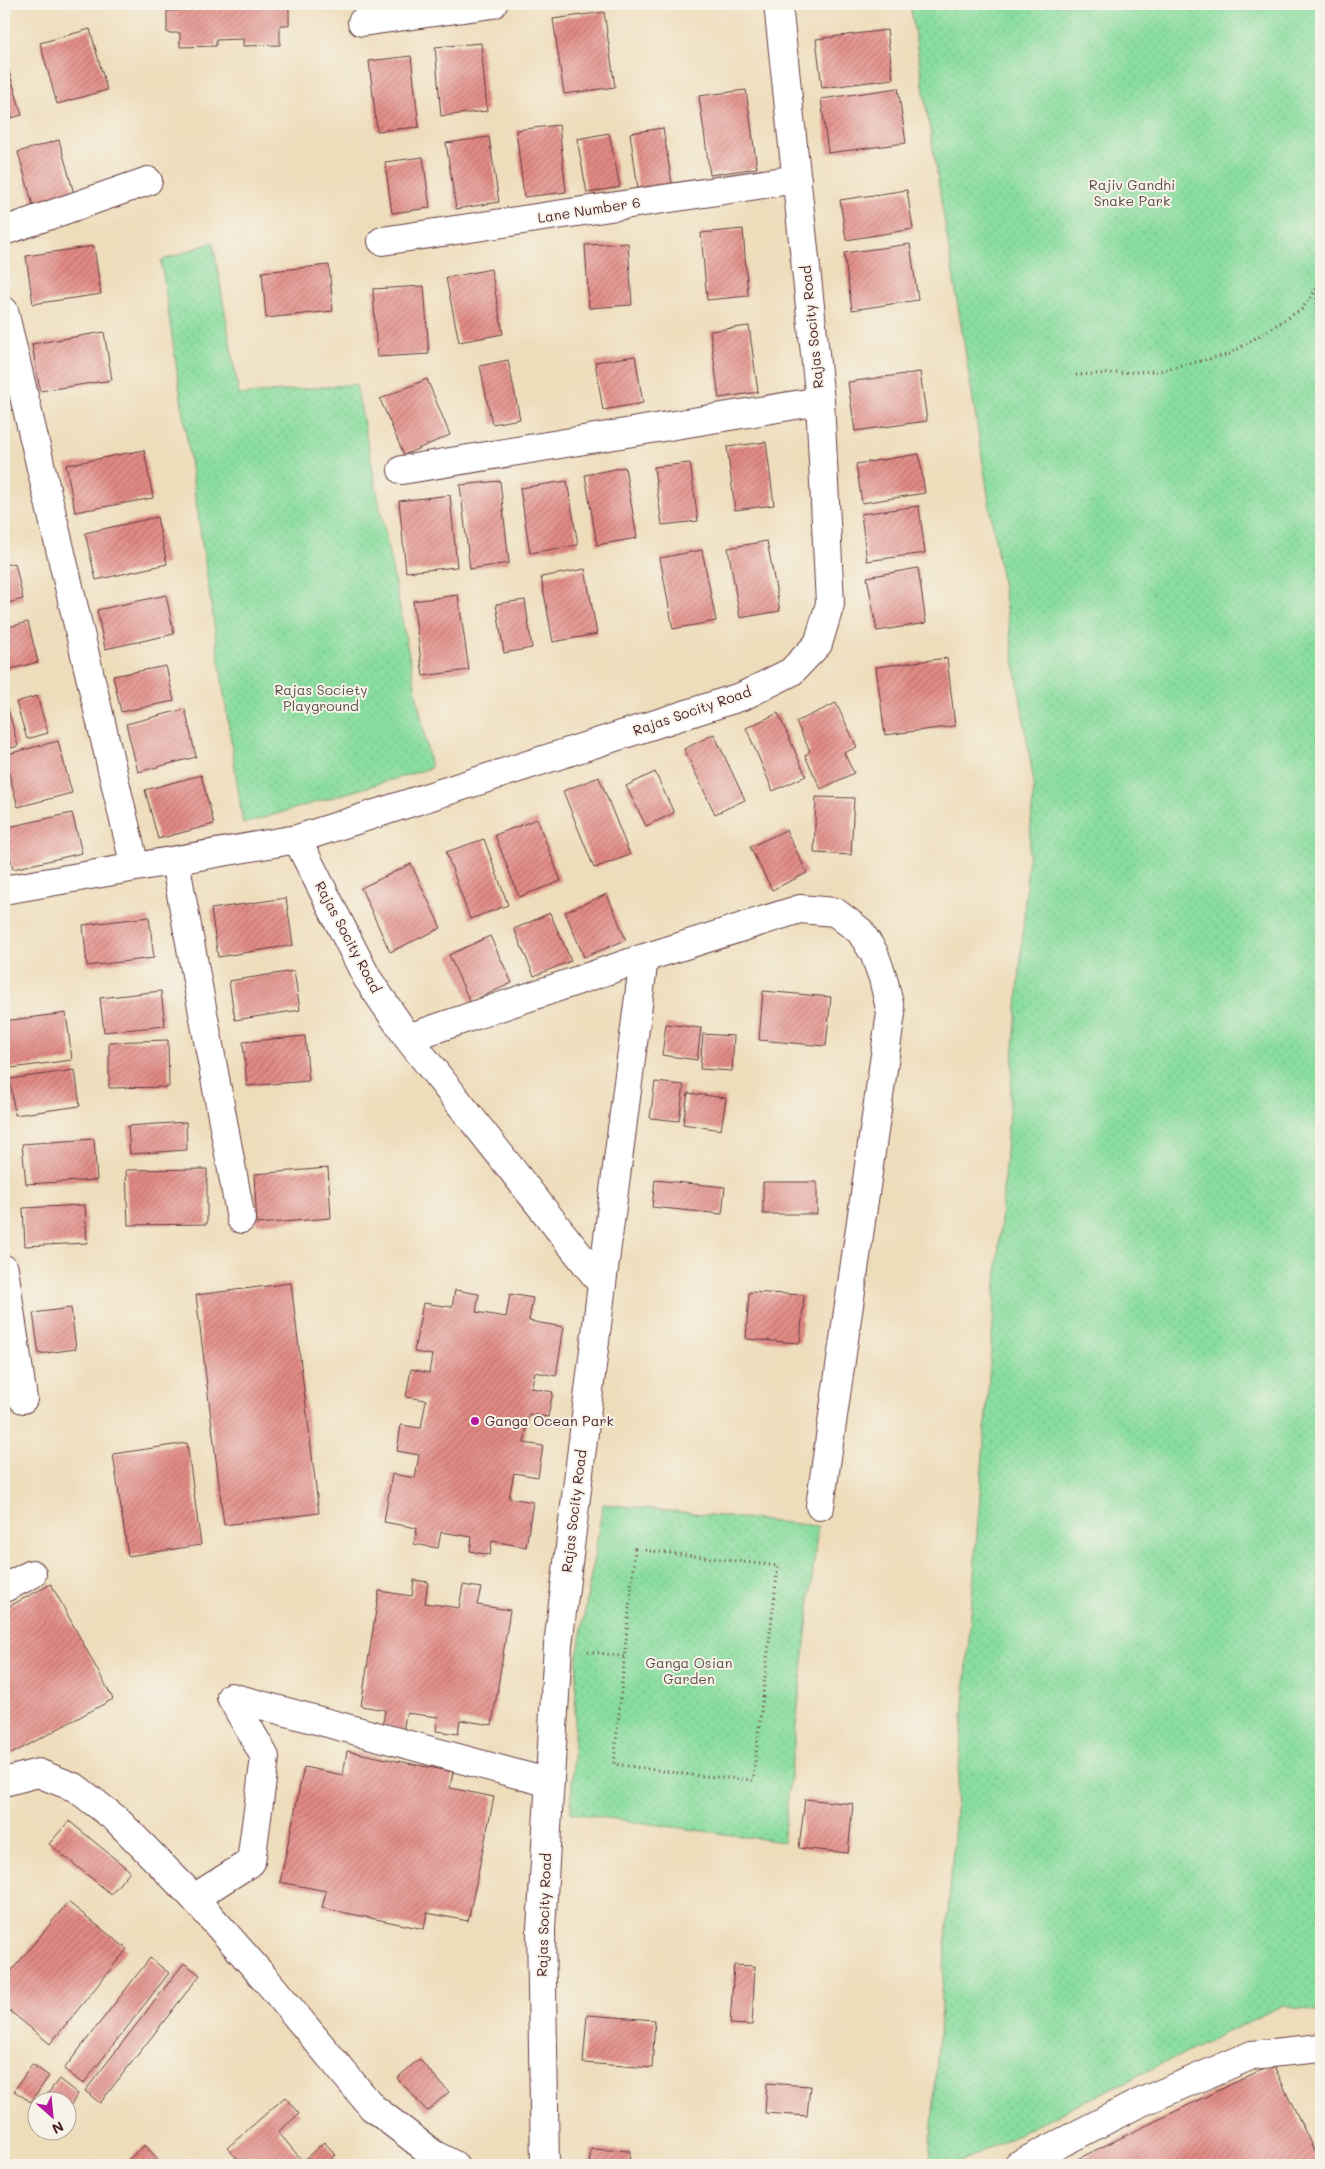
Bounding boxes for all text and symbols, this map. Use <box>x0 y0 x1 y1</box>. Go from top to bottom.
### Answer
park label: Rajiv Gandhi Snake Park <box>1089 175 1175 210</box>
street label: Lane Number 6 <box>536 192 642 227</box>
street label: Rajas Socity Road <box>796 264 827 390</box>
park label: Rajas Society Playground <box>274 680 368 715</box>
street label: Rajas Socity Road <box>630 681 754 740</box>
street label: Rajas Socity Road <box>311 878 386 996</box>
place label: Ganga Ocean Park <box>485 1411 614 1430</box>
marker: Ganga Ocean Park <box>469 1415 481 1427</box>
street label: Rajas Socity Road <box>557 1448 590 1574</box>
park label: Ganga Osian Garden <box>646 1653 732 1688</box>
street label: Rajas Socity Road <box>532 1853 555 1977</box>
north arrow <box>28 2092 78 2142</box>
text: N <box>49 2117 67 2139</box>

